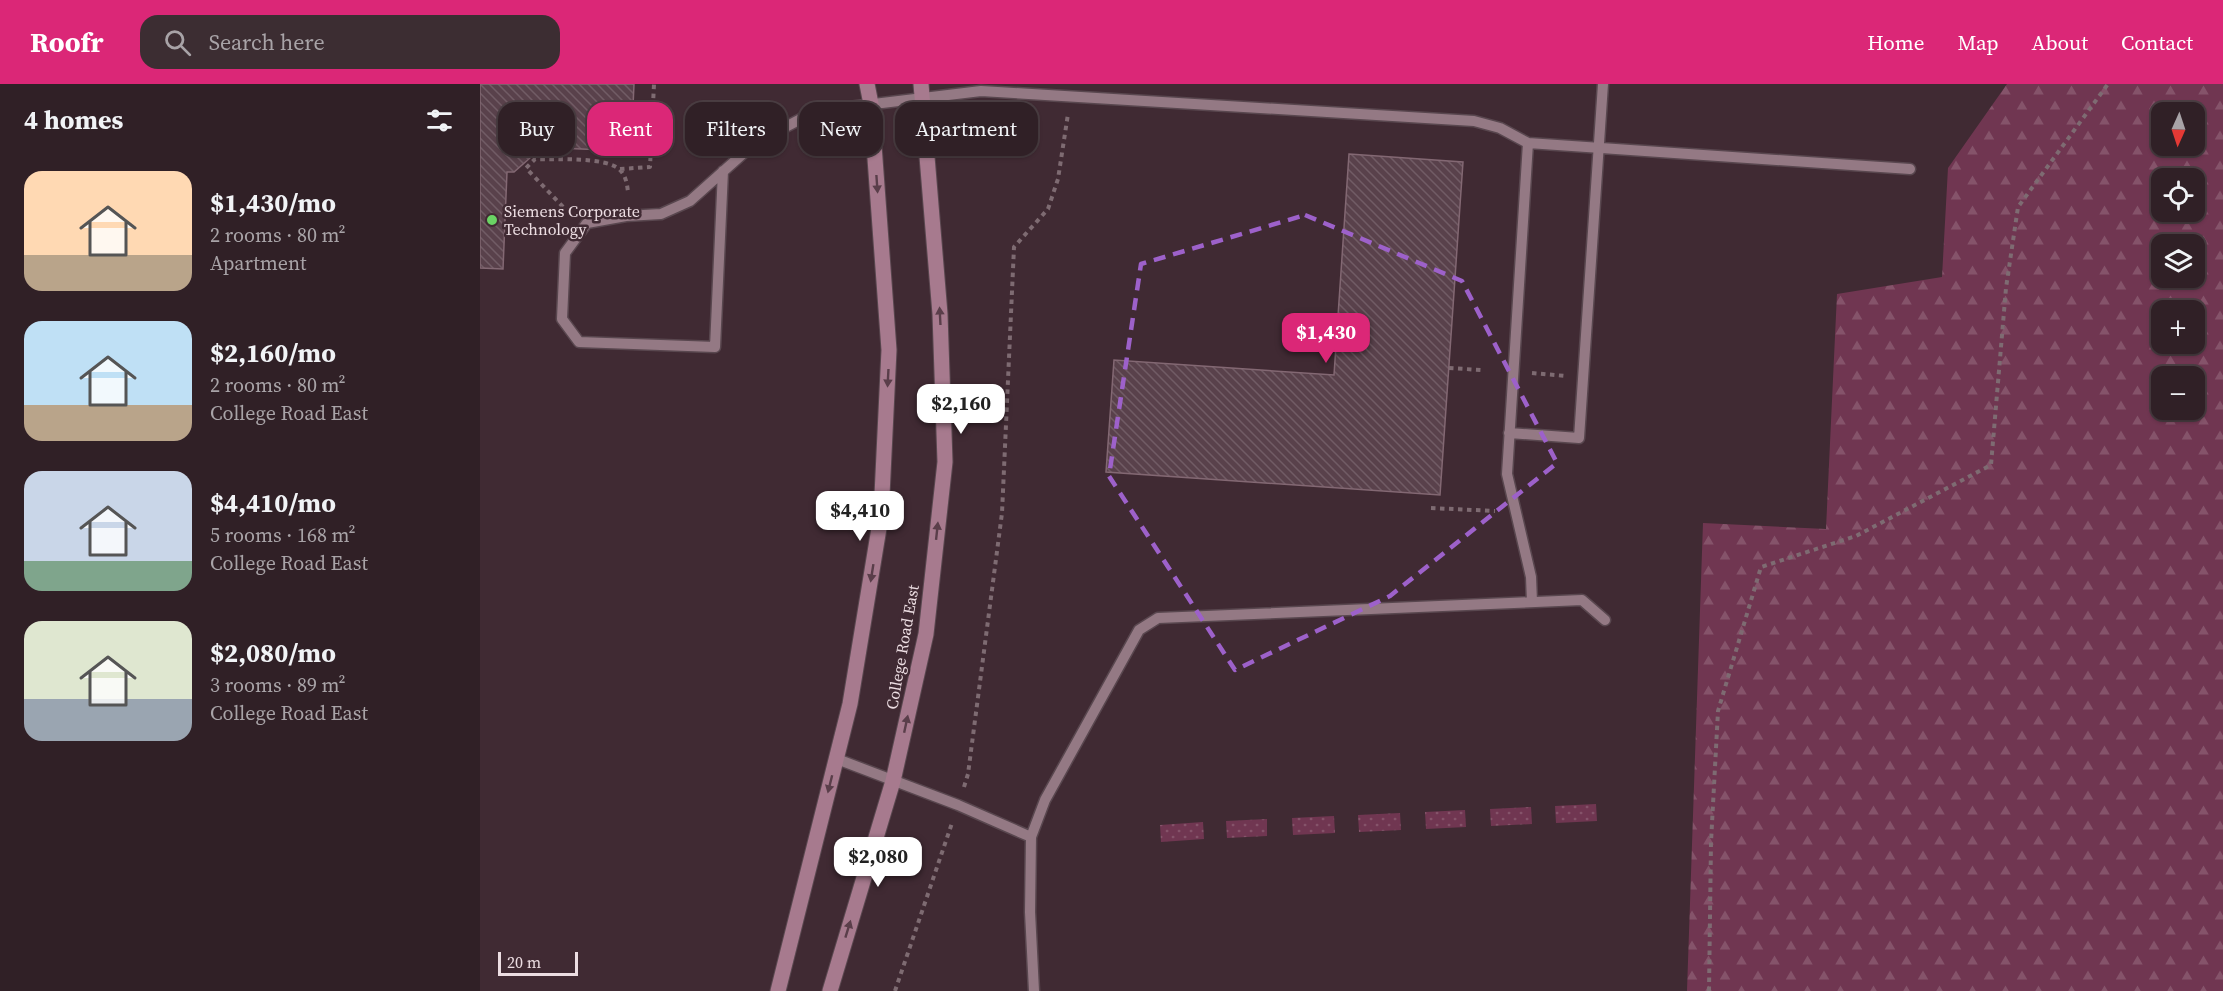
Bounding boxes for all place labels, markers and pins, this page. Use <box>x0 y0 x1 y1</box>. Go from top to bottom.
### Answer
place label: Siemens Corporate Technology <box>504 200 640 240</box>
marker: Siemens Corporate Technology <box>485 213 499 227</box>
pin: $1,430 <box>1277 313 1375 364</box>
pin: $2,160 <box>912 384 1010 435</box>
pin: $4,410 <box>811 491 909 542</box>
pin: $2,080 <box>829 837 927 888</box>

